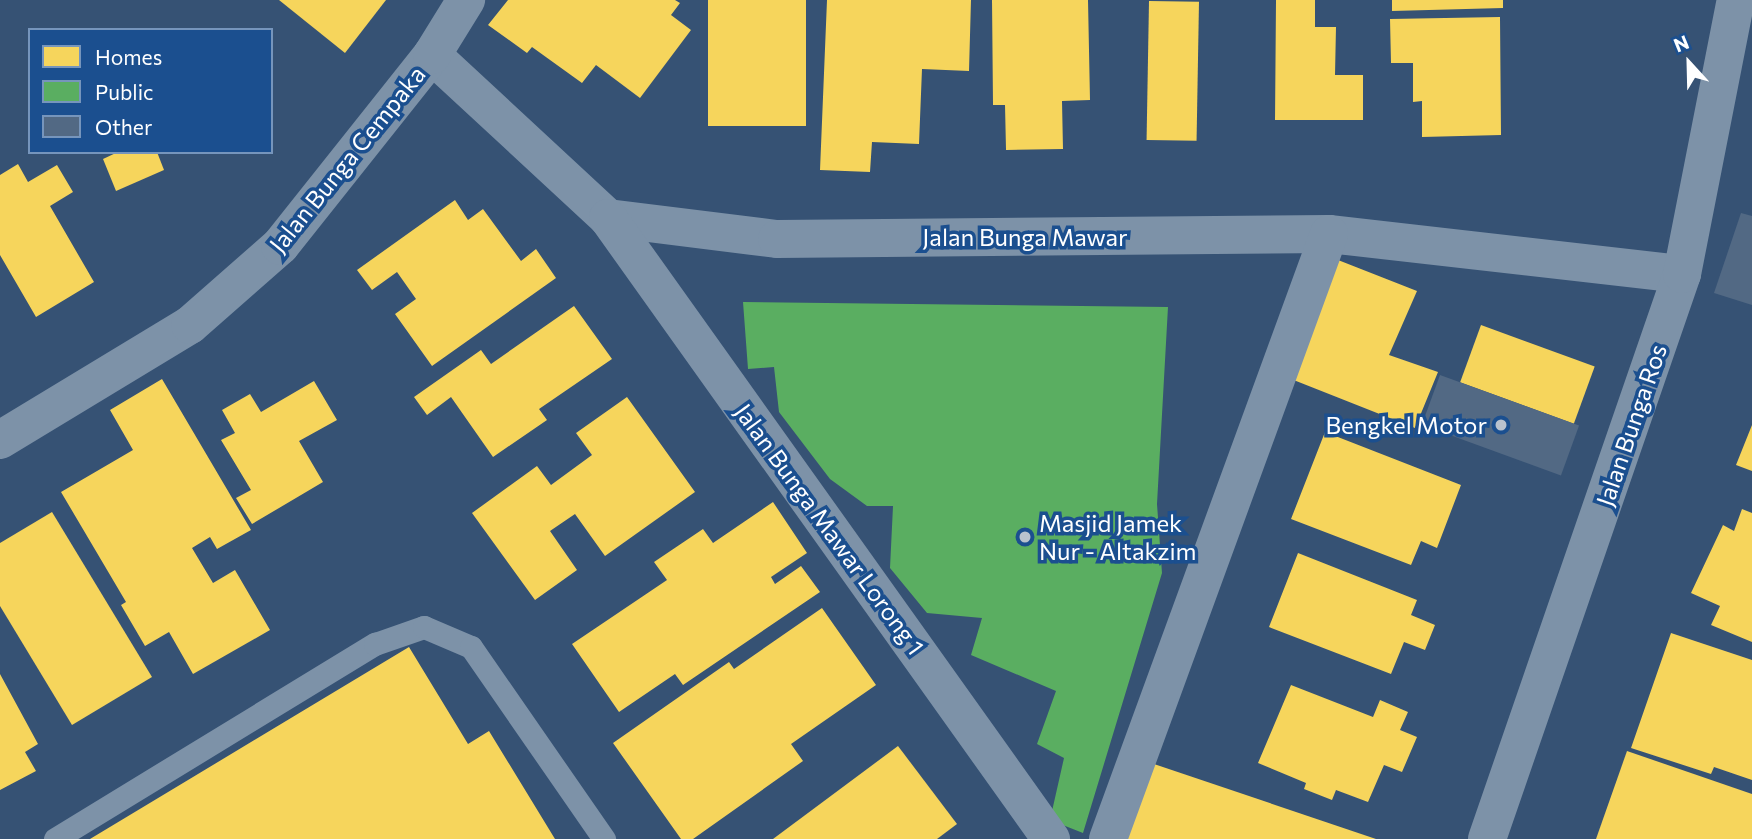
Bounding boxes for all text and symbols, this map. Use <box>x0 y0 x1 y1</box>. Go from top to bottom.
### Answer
legend <box>28 28 273 154</box>
north arrow <box>1654 28 1724 98</box>
text: N <box>1670 30 1692 56</box>
text: Homes <box>95 44 162 69</box>
street label: Jalan Bunga Cempaka <box>263 60 431 258</box>
text: Public <box>95 79 153 104</box>
text: Other <box>95 114 152 139</box>
street label: Jalan Bunga Mawar <box>922 223 1128 251</box>
street label: Jalan Bunga Ros <box>1590 340 1672 510</box>
street label: Jalan Bunga Mawar Lorong 1 <box>729 398 931 660</box>
place label: Bengkel Motor <box>1326 411 1487 439</box>
marker: Bengkel Motor <box>1493 417 1509 433</box>
place label: Masjid Jamek Nur - Altakzim <box>1039 509 1197 565</box>
marker: Masjid Jamek Nur - Altakzim <box>1017 529 1033 545</box>

